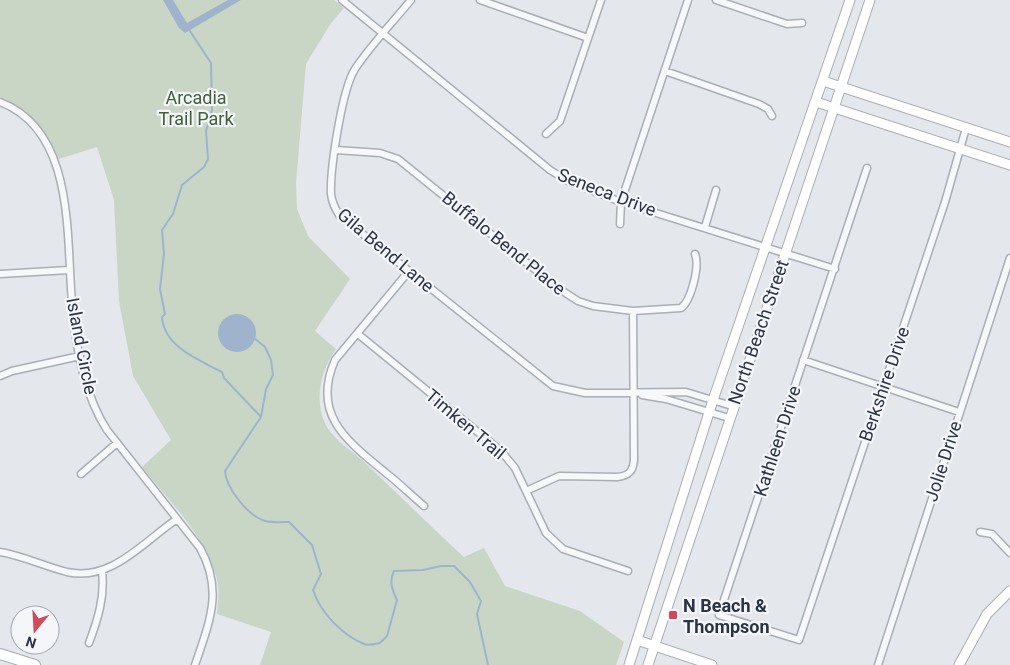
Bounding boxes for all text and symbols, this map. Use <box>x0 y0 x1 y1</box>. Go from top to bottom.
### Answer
park label: Arcadia Trail Park <box>158 87 234 129</box>
street label: Seneca Drive <box>555 164 659 220</box>
street label: Buffalo Bend Place <box>438 187 570 299</box>
street label: Gila Bend Lane <box>333 204 439 296</box>
street label: North Beach Street <box>723 257 793 407</box>
street label: Island Circle <box>62 296 102 396</box>
street label: Berkshire Drive <box>855 324 913 444</box>
street label: Kathleen Drive <box>749 383 805 499</box>
street label: Timken Trail <box>422 385 510 463</box>
street label: Jolie Drive <box>920 418 966 504</box>
place label: N Beach & Thompson <box>683 595 770 637</box>
north arrow <box>10 605 60 655</box>
marker: N Beach & Thompson <box>667 609 679 621</box>
text: N <box>24 633 38 652</box>

